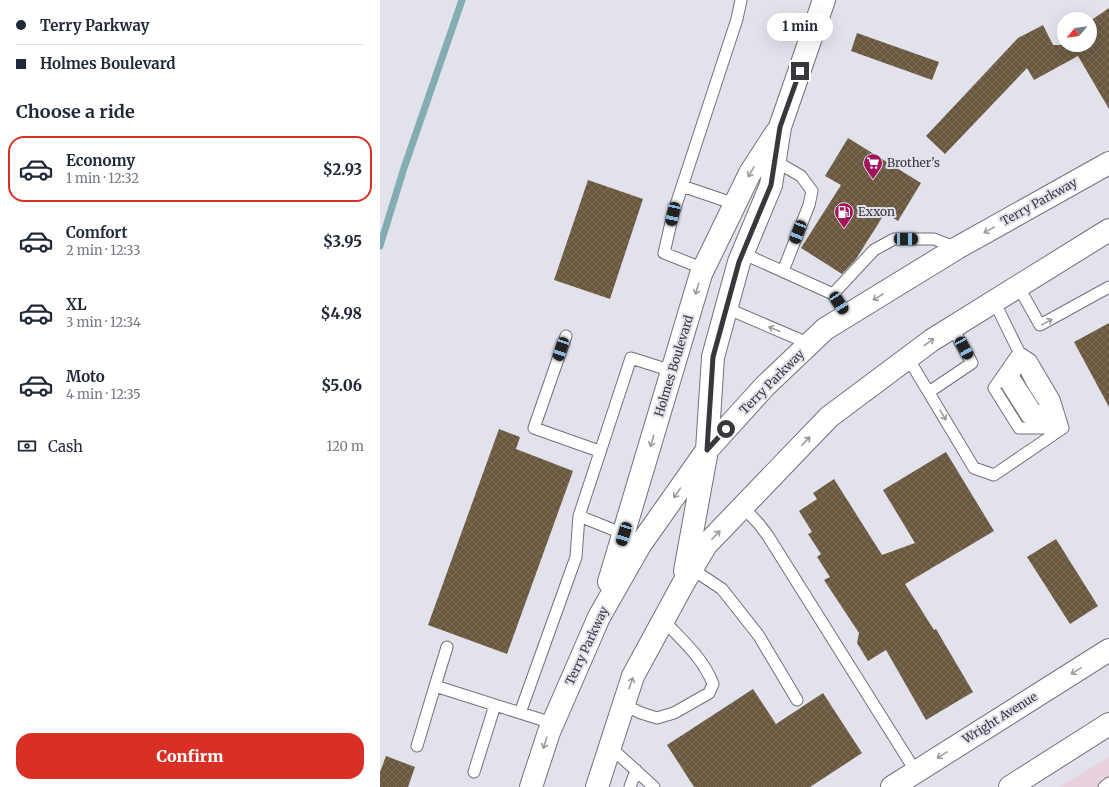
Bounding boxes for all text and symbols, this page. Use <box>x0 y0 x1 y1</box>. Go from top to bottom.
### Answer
north arrow <box>1057 12 1097 52</box>
map controls <box>1057 12 1097 52</box>
callout: 1 min <box>767 13 833 41</box>
text: Terry Parkway <box>40 16 149 35</box>
text: 1 min <box>782 18 818 35</box>
text: Holmes Boulevard <box>40 54 176 73</box>
route end <box>791 62 809 80</box>
text: Choose a ride <box>16 100 135 123</box>
icon: car <box>18 151 54 187</box>
text: Economy <box>66 151 135 170</box>
supermarket icon: Brother's <box>862 152 884 180</box>
place label: Brother's <box>887 155 940 170</box>
text: $2.93 <box>323 160 362 179</box>
one-way arrow <box>747 166 755 178</box>
text: 1 min · 12:32 <box>66 170 139 187</box>
street label: Terry Parkway <box>998 174 1080 229</box>
car <box>665 201 681 227</box>
fuel station icon: Exxon <box>833 201 855 229</box>
place label: Exxon <box>858 204 895 219</box>
car <box>788 219 808 245</box>
icon: car <box>18 223 54 259</box>
text: Comfort <box>66 223 127 242</box>
one-way arrow <box>983 226 995 234</box>
text: $3.95 <box>323 232 362 251</box>
car <box>894 233 918 245</box>
text: 2 min · 12:33 <box>66 242 140 259</box>
one-way arrow <box>693 283 700 296</box>
car <box>827 290 851 316</box>
one-way arrow <box>872 293 884 301</box>
icon: car <box>18 295 54 331</box>
text: XL <box>66 295 87 314</box>
text: $4.98 <box>321 304 362 323</box>
street label: Holmes Boulevard <box>651 313 696 418</box>
text: 3 min · 12:34 <box>66 314 141 331</box>
one-way arrow <box>1041 317 1053 325</box>
one-way arrow <box>768 324 780 332</box>
car <box>953 335 975 361</box>
car <box>552 336 570 362</box>
one-way arrow <box>923 338 934 346</box>
street label: Terry Parkway <box>736 346 807 417</box>
icon: car <box>18 367 54 403</box>
text: Moto <box>66 367 105 386</box>
text: $5.06 <box>321 376 362 395</box>
text: 4 min · 12:35 <box>66 386 141 403</box>
one-way arrow <box>939 409 947 421</box>
route start <box>717 420 735 438</box>
one-way arrow <box>648 434 655 447</box>
icon: cash <box>16 435 38 457</box>
one-way arrow <box>802 436 811 446</box>
text: Cash <box>48 437 83 456</box>
text: 120 m <box>326 438 364 455</box>
one-way arrow <box>673 487 681 498</box>
car <box>615 521 633 547</box>
one-way arrow <box>712 530 721 540</box>
street label: Terry Parkway <box>562 604 611 688</box>
one-way arrow <box>1070 667 1082 675</box>
one-way arrow <box>628 677 635 690</box>
street label: Wright Avenue <box>959 689 1040 747</box>
button: Confirm <box>16 733 364 779</box>
one-way arrow <box>541 737 548 750</box>
one-way arrow <box>937 751 948 759</box>

